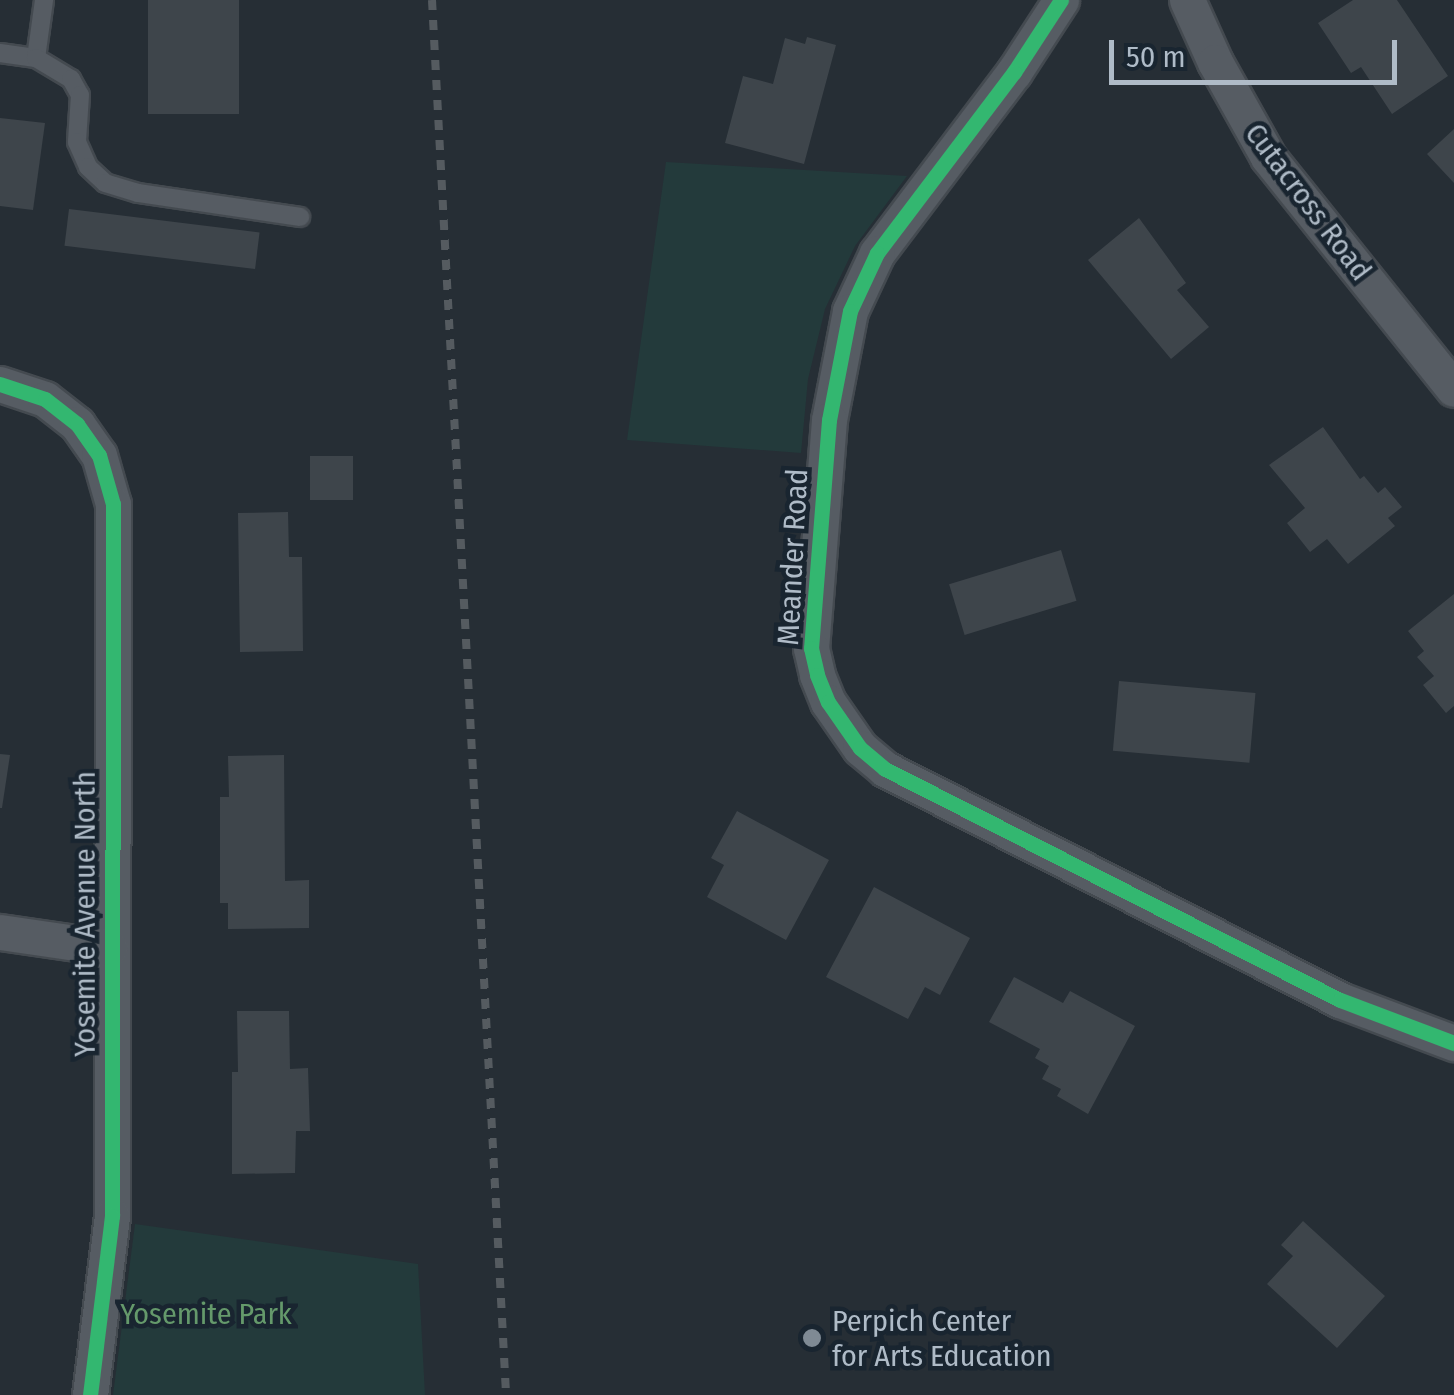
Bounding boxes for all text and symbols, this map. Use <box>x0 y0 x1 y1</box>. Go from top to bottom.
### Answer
scale bar <box>1114 20 1402 82</box>
text: 50 m <box>1126 39 1186 75</box>
street label: Cutacross Road <box>1237 116 1379 288</box>
street label: Meander Road <box>770 468 816 646</box>
street label: Yosemite Avenue North <box>67 771 103 1057</box>
park label: Yosemite Park <box>120 1296 292 1332</box>
place label: Perpich Center for Arts Education <box>832 1303 1052 1374</box>
marker: Perpich Center for Arts Education <box>801 1327 823 1349</box>

